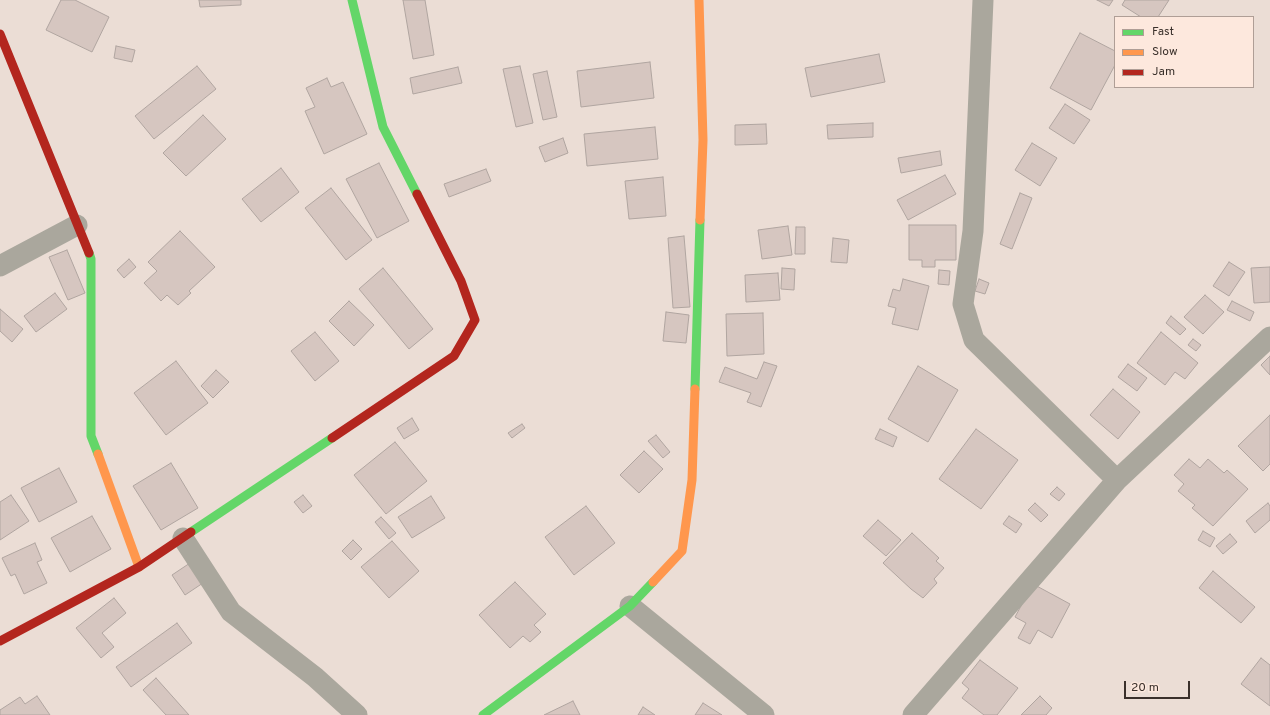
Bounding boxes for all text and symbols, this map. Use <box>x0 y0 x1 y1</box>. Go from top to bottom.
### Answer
legend <box>1114 16 1254 88</box>
text: Fast <box>1152 24 1174 40</box>
text: Slow <box>1152 44 1178 60</box>
text: Jam <box>1152 64 1175 80</box>
scale bar <box>1126 673 1192 699</box>
text: 20 m <box>1131 680 1159 696</box>

